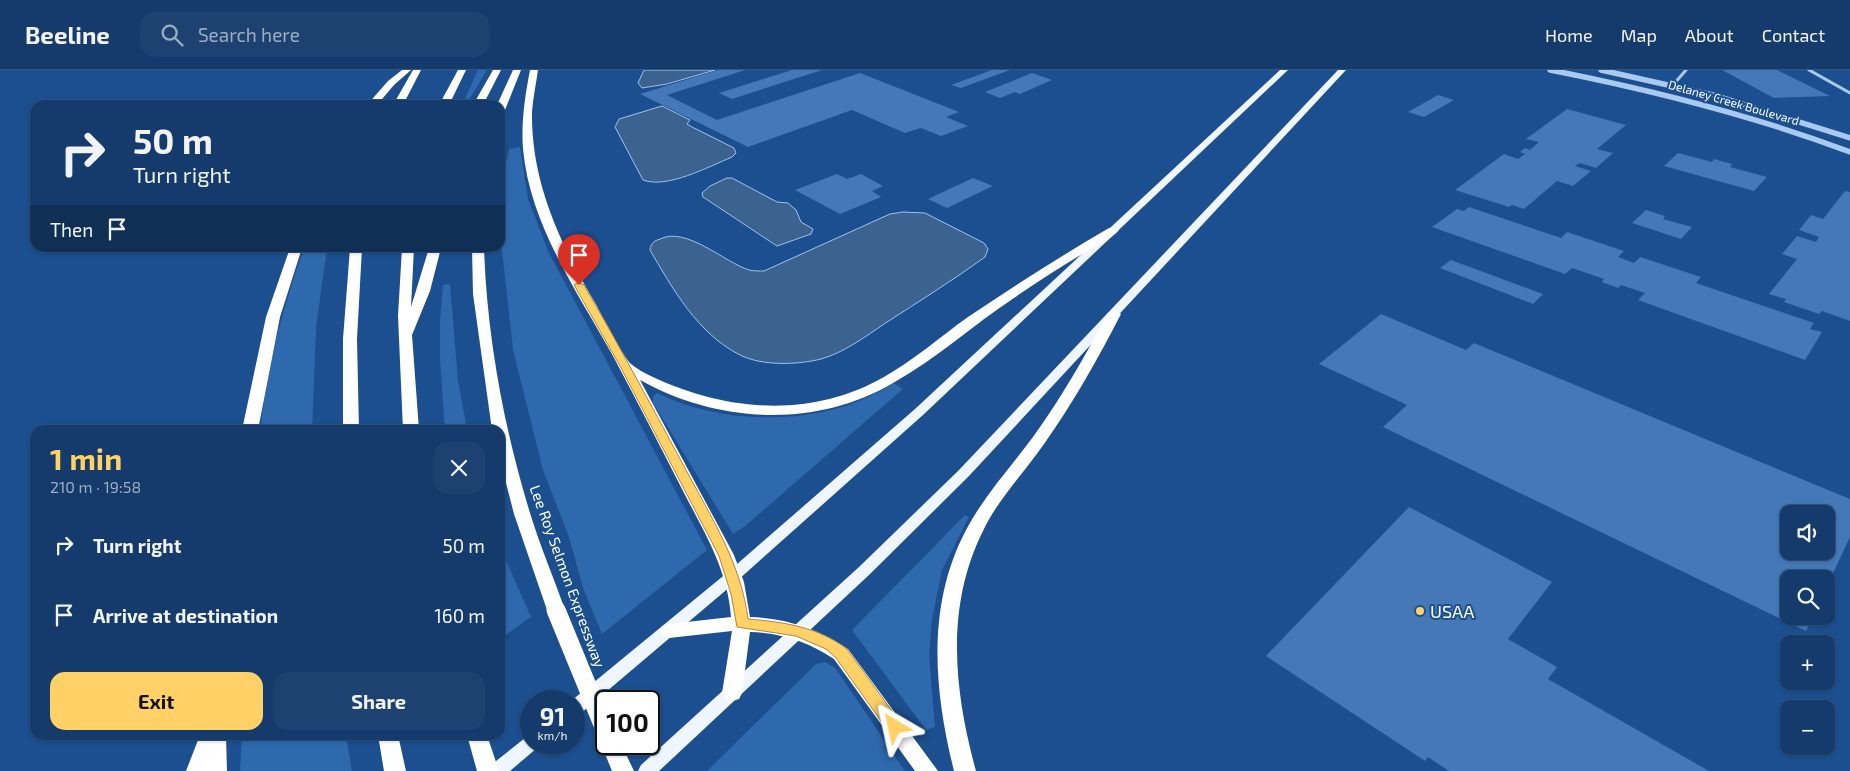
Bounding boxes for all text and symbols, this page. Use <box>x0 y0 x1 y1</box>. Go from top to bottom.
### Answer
search box <box>140 12 490 57</box>
text: Beeline <box>25 20 110 49</box>
icon: search <box>158 21 186 49</box>
text: Search here <box>198 23 300 46</box>
text: Home <box>1545 24 1593 46</box>
text: Map <box>1621 24 1657 46</box>
text: About <box>1685 24 1734 46</box>
text: Contact <box>1762 24 1825 46</box>
street label: Delaney Creek Boulevard <box>1667 77 1801 127</box>
text: 50 m <box>133 119 213 161</box>
icon: right <box>50 120 115 185</box>
text: Turn right <box>133 161 231 187</box>
icon: arrive <box>103 215 131 243</box>
text: Then <box>50 218 93 241</box>
pin <box>558 234 600 285</box>
icon: arrive <box>565 241 593 269</box>
text: 1 min <box>50 440 122 476</box>
button: close <box>433 442 485 494</box>
text: 210 m · 19:58 <box>50 477 141 496</box>
street label: Lee Roy Selmon Expressway <box>527 482 609 670</box>
map controls <box>1780 505 1835 755</box>
button: sound <box>1780 505 1835 560</box>
icon: right <box>50 531 78 559</box>
text: Turn right <box>93 534 181 557</box>
text: 50 m <box>442 534 485 557</box>
button: search <box>1780 570 1835 625</box>
place label: USAA <box>1430 600 1475 622</box>
icon: arrive <box>50 601 78 629</box>
text: Arrive at destination <box>93 604 278 627</box>
text: 160 m <box>434 604 485 627</box>
marker: USAA <box>1414 605 1426 617</box>
button: + <box>1780 635 1835 690</box>
button: Exit <box>50 672 263 730</box>
button: Share <box>273 672 485 730</box>
speed limit sign: 100 <box>595 690 660 755</box>
position arrow <box>868 700 920 752</box>
button: − <box>1780 700 1835 755</box>
text: 91 <box>540 701 565 731</box>
text: km/h <box>538 728 567 742</box>

